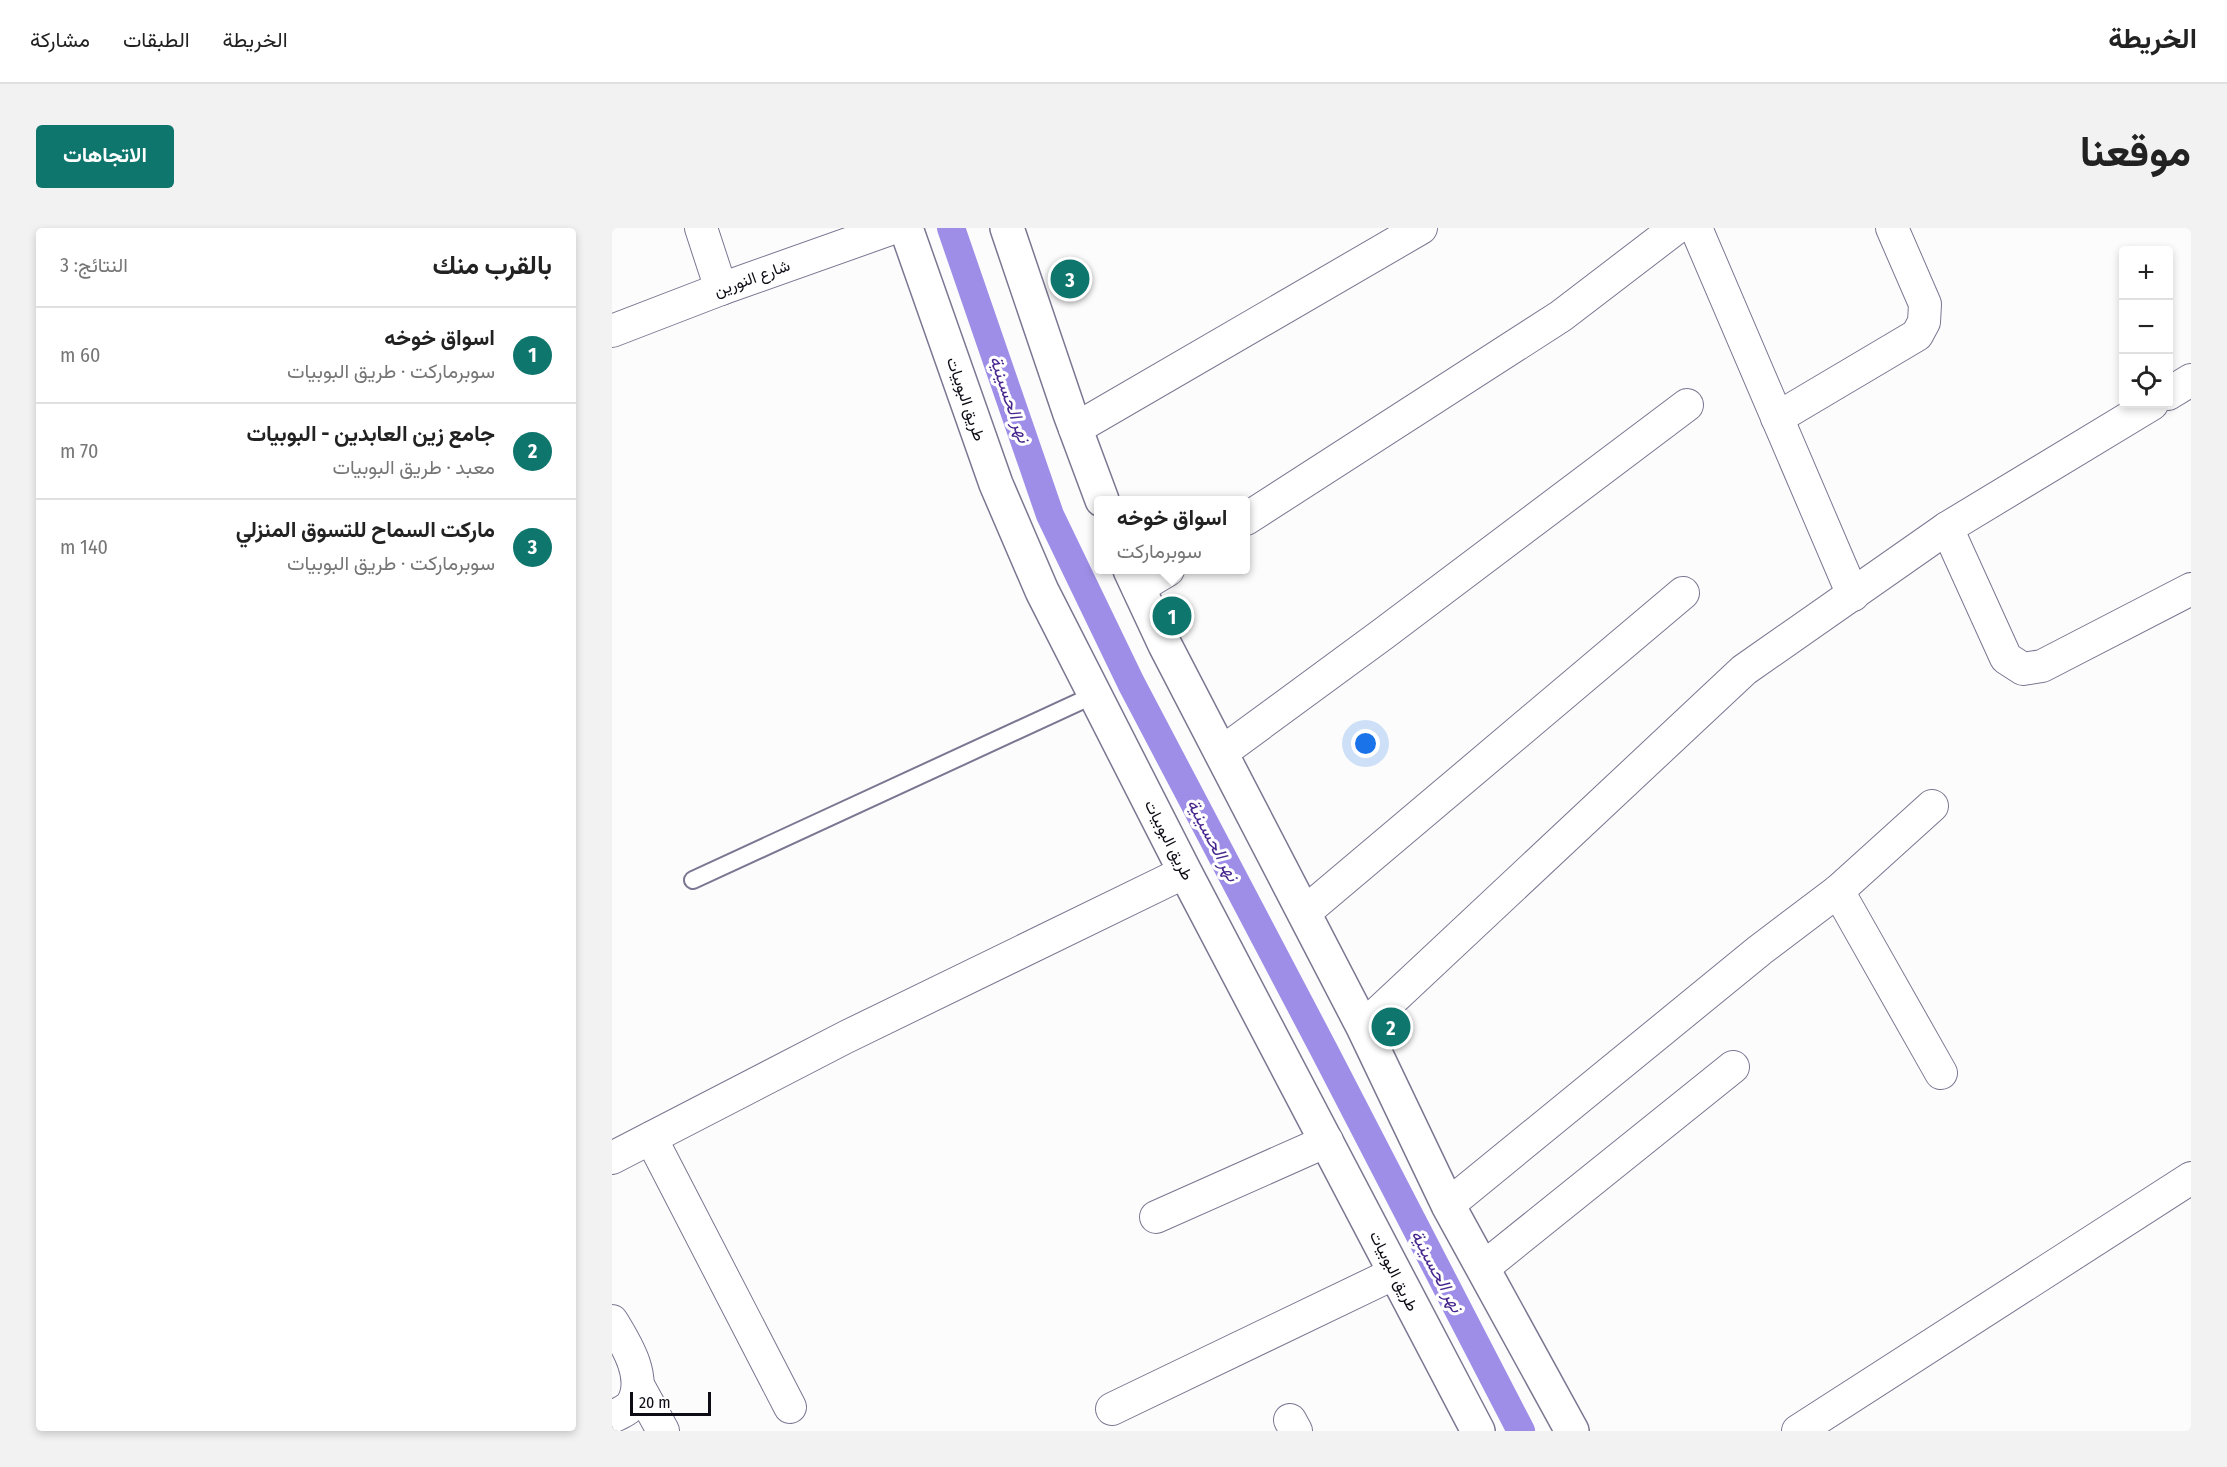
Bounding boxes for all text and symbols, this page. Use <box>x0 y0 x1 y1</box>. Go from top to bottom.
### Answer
text: الخريطة <box>2108 22 2197 55</box>
text: مشاركة <box>30 27 90 53</box>
text: الطبقات <box>123 27 190 53</box>
text: الخريطة <box>223 27 288 53</box>
button: الاتجاهات <box>36 125 174 188</box>
text: موقعنا <box>2080 127 2191 177</box>
map controls <box>2119 246 2173 408</box>
button: + <box>2119 246 2173 300</box>
text: بالقرب منك <box>432 250 552 281</box>
text: النتائج: 3 <box>60 253 128 277</box>
street label: شارع النورين <box>711 256 793 302</box>
pin: 3 <box>1050 256 1090 302</box>
button: − <box>2119 300 2173 354</box>
text: اسواق خوخه <box>384 324 495 351</box>
text: 60 m <box>60 343 100 367</box>
text: 1 <box>528 343 537 367</box>
water label: نهر الحسينية <box>985 353 1035 446</box>
button: locate <box>2119 354 2173 408</box>
street label: طريق البوبيات <box>942 355 989 444</box>
text: سوبرماركت · طريق البوبيات <box>287 359 495 383</box>
text: جامع زين العابدين - البوبيات <box>246 420 495 447</box>
text: 70 m <box>60 439 98 463</box>
text: 2 <box>528 439 537 463</box>
text: معبد · طريق البوبيات <box>332 455 495 479</box>
popup <box>1094 496 1250 574</box>
text: اسواق خوخه <box>1117 504 1227 531</box>
text: ماركت السماح للتسوق المنزلي <box>236 516 495 543</box>
text: 140 m <box>60 535 108 559</box>
text: 3 <box>528 535 537 559</box>
text: سوبرماركت <box>1117 539 1202 563</box>
text: سوبرماركت · طريق البوبيات <box>287 551 495 575</box>
pin: 1 <box>1152 594 1192 638</box>
your location <box>1351 729 1380 758</box>
water label: نهر الحسينية <box>1182 795 1244 886</box>
street label: طريق البوبيات <box>1140 797 1197 884</box>
pin: 2 <box>1372 1004 1410 1050</box>
water label: نهر الحسينية <box>1406 1226 1468 1317</box>
street label: طريق البوبيات <box>1365 1228 1422 1315</box>
scale bar <box>630 1389 711 1416</box>
text: 20 m <box>639 1393 670 1412</box>

